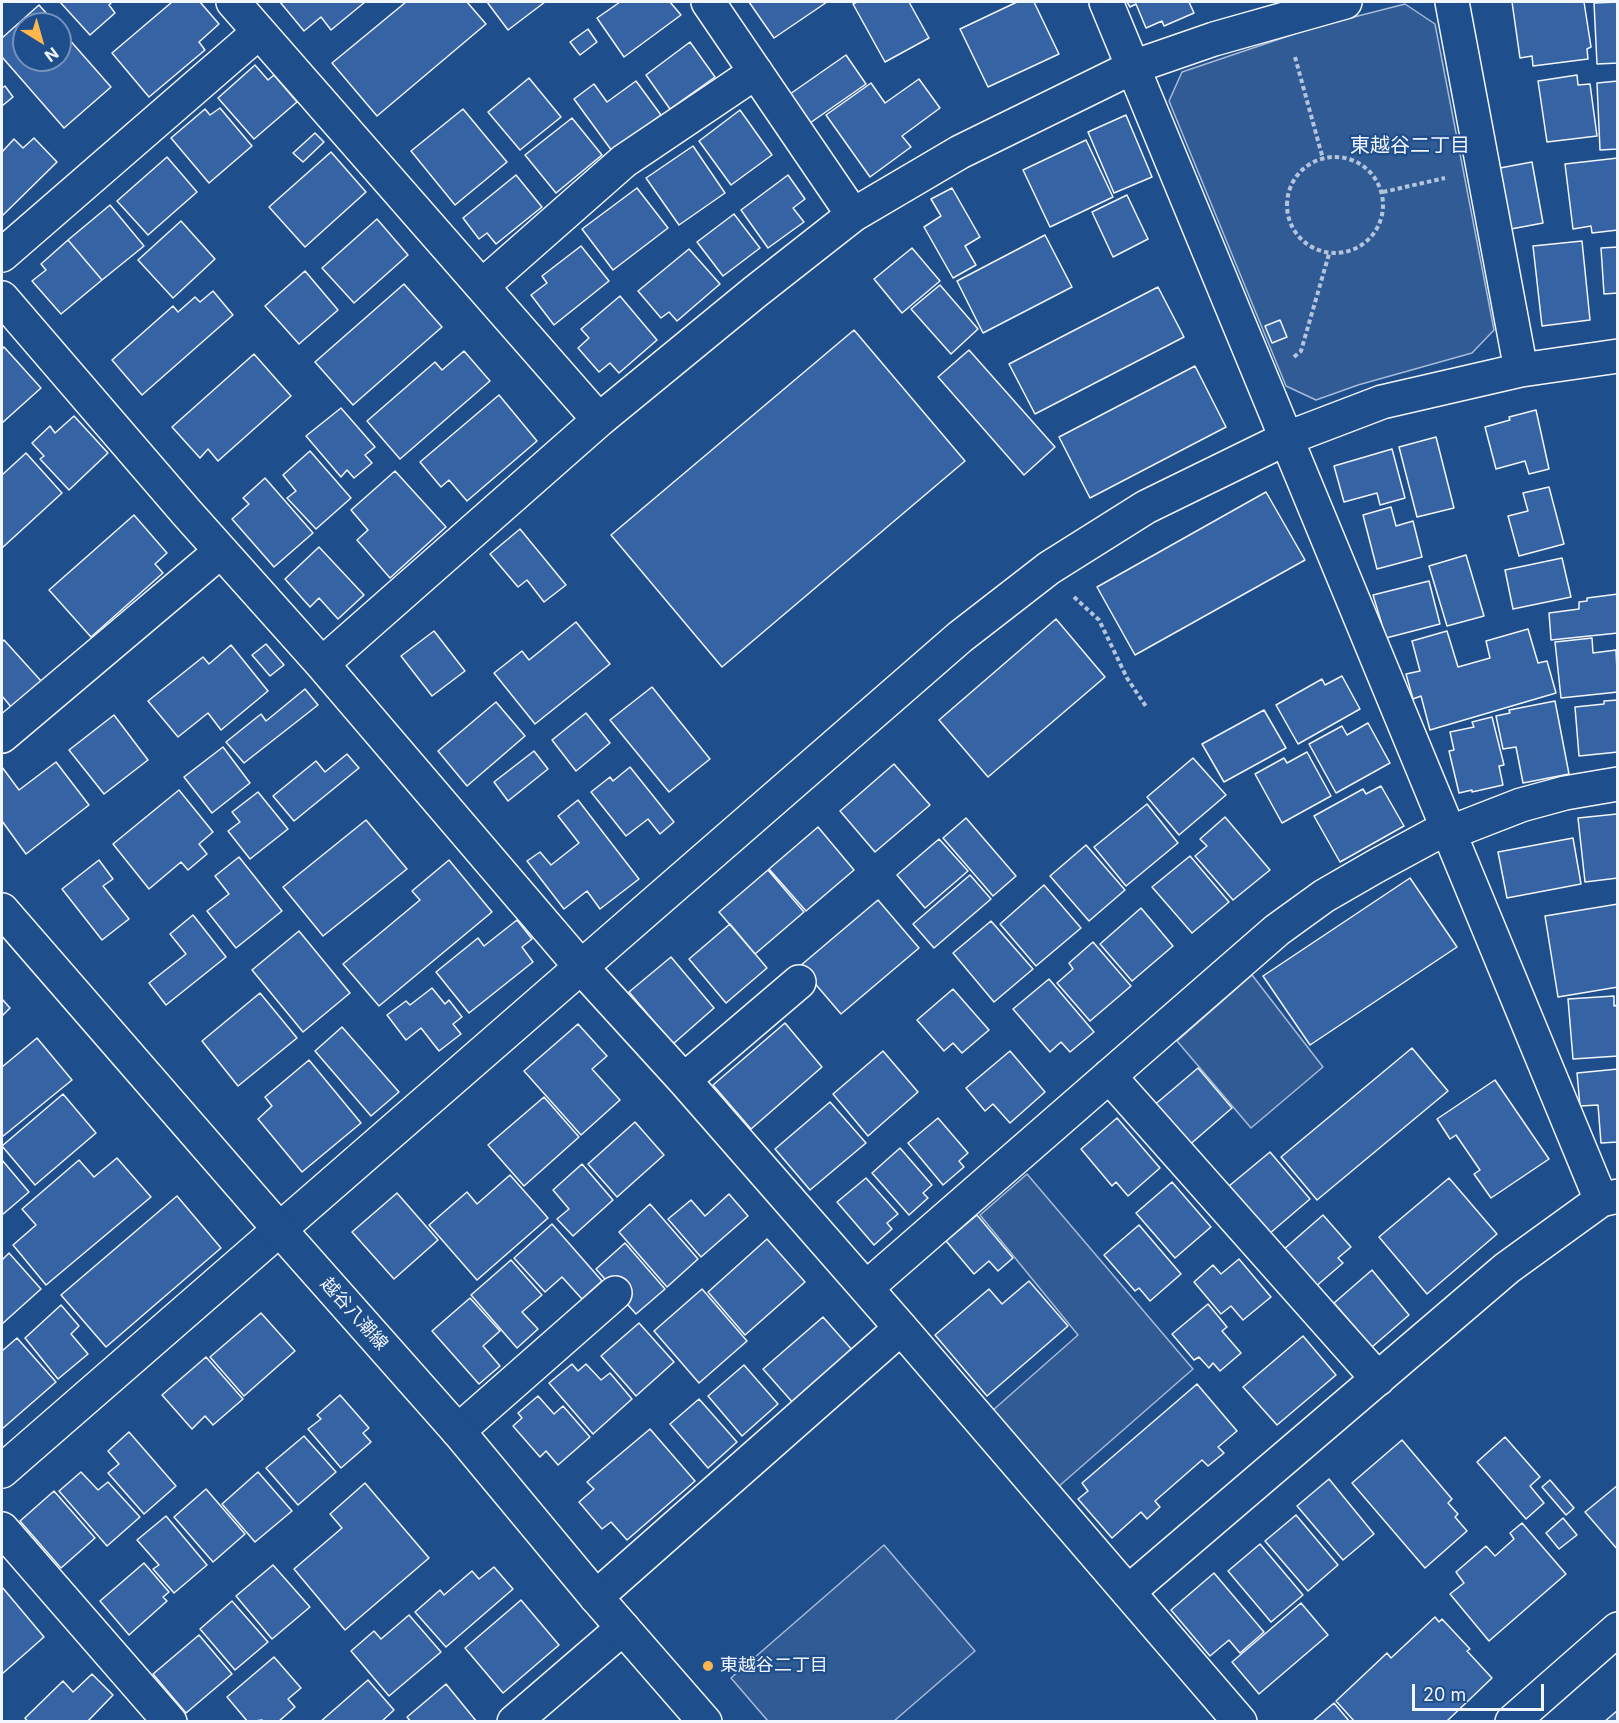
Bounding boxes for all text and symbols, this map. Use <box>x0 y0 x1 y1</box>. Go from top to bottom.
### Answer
north arrow <box>12 12 72 72</box>
text: N <box>41 43 63 66</box>
district label: 東越谷二丁目 <box>1350 134 1470 158</box>
street label: 越谷八潮線 <box>316 1273 392 1355</box>
place label: 東越谷二丁目 <box>720 1655 828 1677</box>
marker: 東越谷二丁目 <box>701 1659 715 1673</box>
scale bar <box>1415 1672 1547 1710</box>
text: 20 m <box>1423 1684 1466 1705</box>

